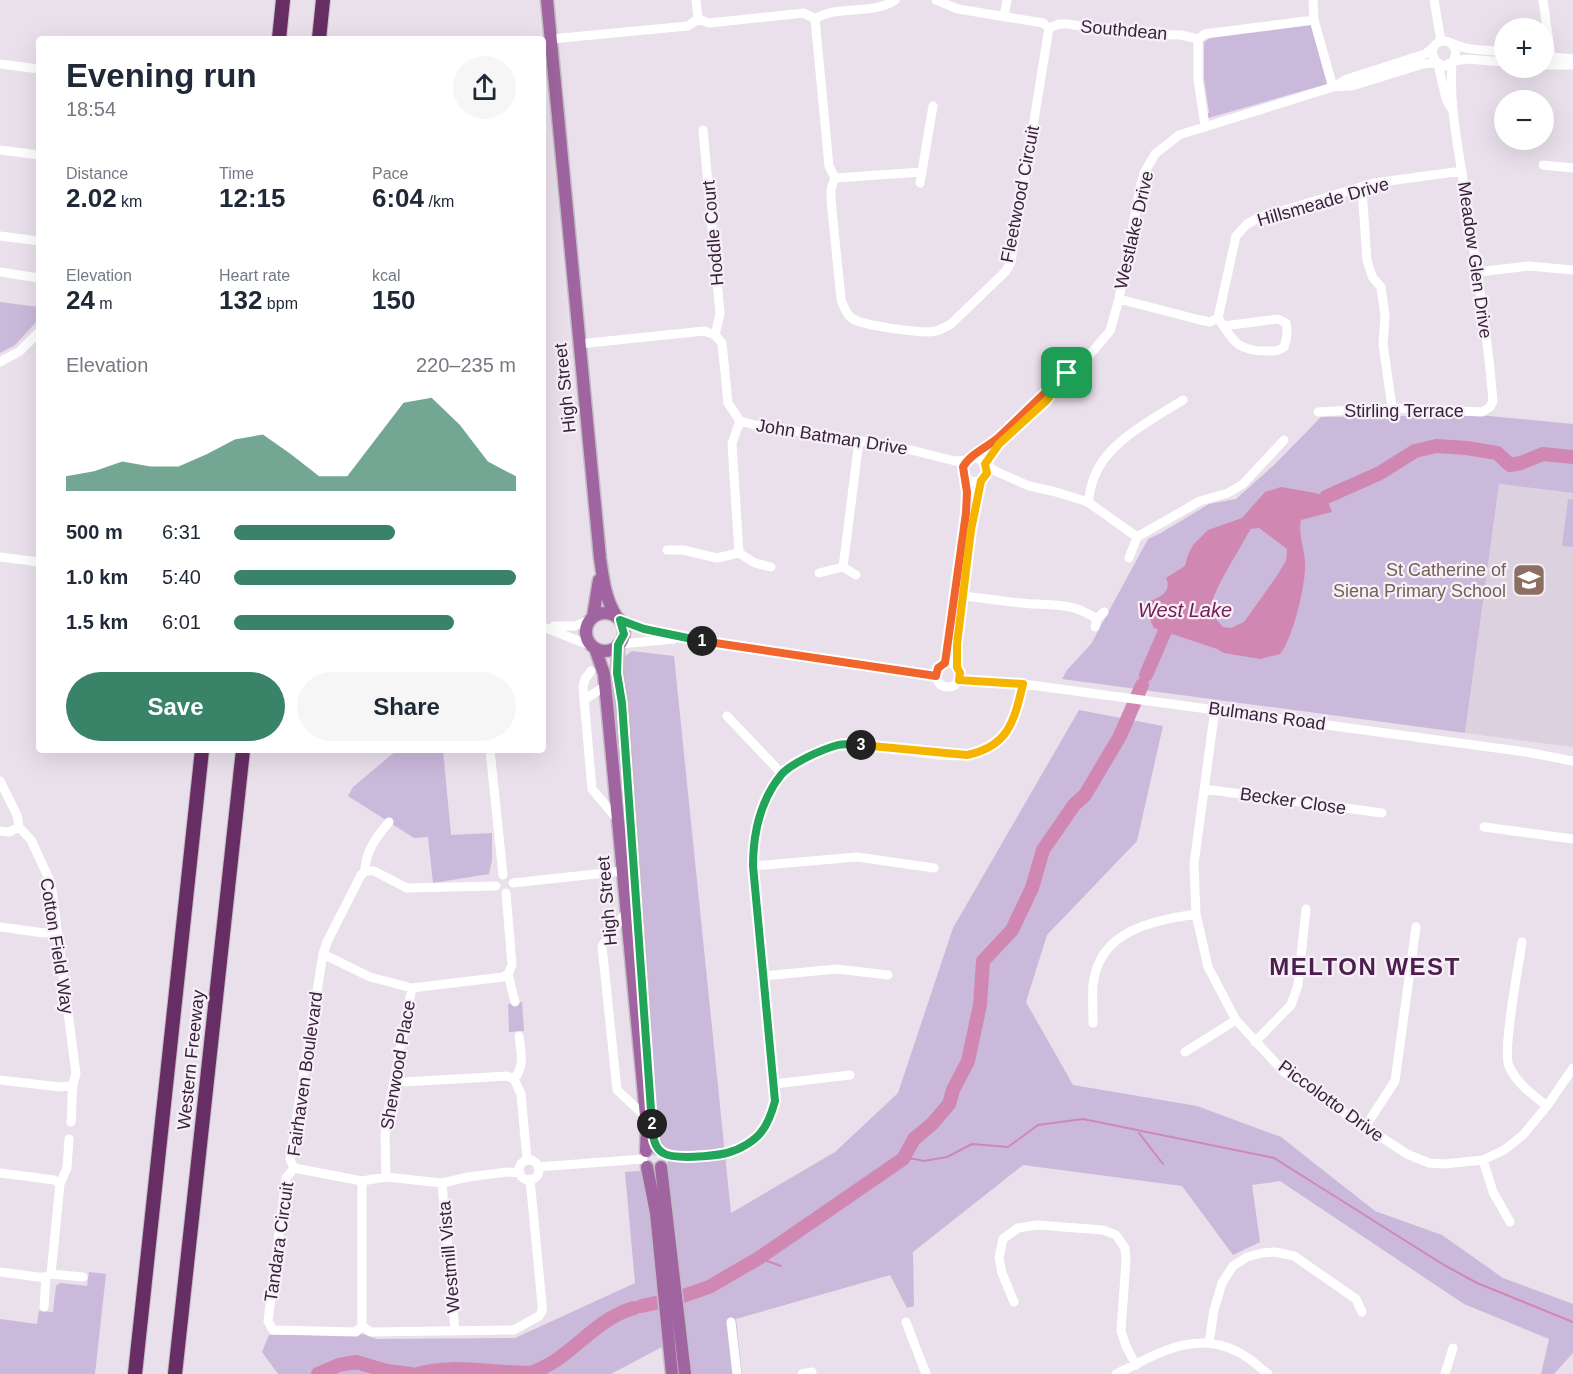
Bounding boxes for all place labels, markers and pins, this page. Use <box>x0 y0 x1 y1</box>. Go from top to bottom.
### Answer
pin <box>1041 347 1092 398</box>
place label: St Catherine of Siena Primary School <box>1333 560 1507 601</box>
school or university icon: St Catherine of Siena Primary School <box>1511 562 1547 598</box>
pin: 1 <box>687 626 717 656</box>
pin: 3 <box>846 730 876 760</box>
pin: 2 <box>637 1109 667 1139</box>

